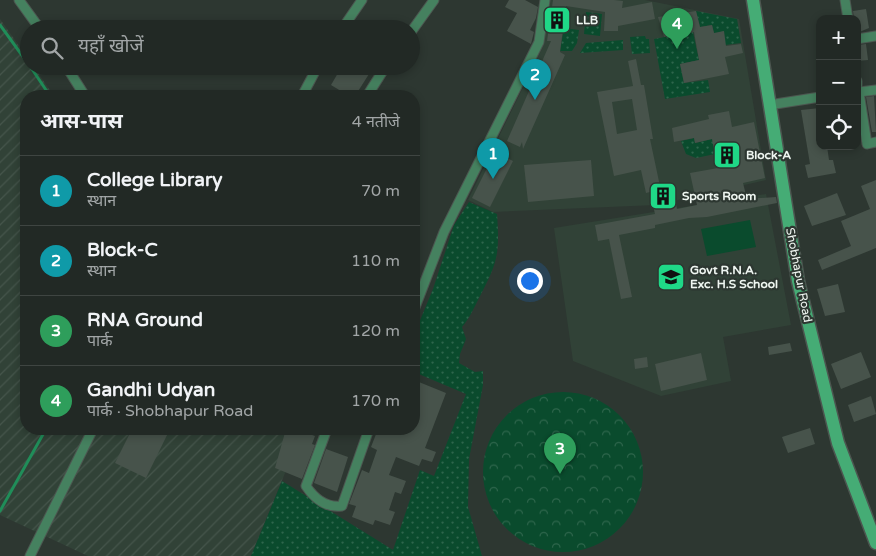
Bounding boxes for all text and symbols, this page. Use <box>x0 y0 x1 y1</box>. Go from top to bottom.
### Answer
building icon: LLB <box>542 5 572 35</box>
pin: 4 <box>661 8 693 49</box>
place label: LLB <box>576 13 598 27</box>
map controls <box>816 15 861 150</box>
button: + <box>816 15 861 60</box>
search box <box>20 20 420 75</box>
icon: search <box>38 34 66 62</box>
text: यहाँ खोजें <box>78 35 144 57</box>
pin: 2 <box>519 59 551 100</box>
button: − <box>816 60 861 105</box>
button: locate <box>816 105 861 150</box>
text: आस-पास <box>40 109 123 134</box>
text: 4 नतीजे <box>352 112 400 132</box>
pin: 1 <box>477 138 509 179</box>
building icon: Block-A <box>712 140 742 170</box>
place label: Block-A <box>746 148 791 162</box>
text: College Library <box>87 169 222 191</box>
text: 1 <box>51 181 61 201</box>
text: 70 m <box>361 181 400 201</box>
building icon: Sports Room <box>648 181 678 211</box>
place label: Sports Room <box>682 189 756 204</box>
text: स्थान <box>87 191 116 211</box>
street label: Shobhapur Road <box>783 226 815 324</box>
text: Block-C <box>87 239 158 261</box>
text: 2 <box>51 251 61 271</box>
text: 110 m <box>351 251 400 271</box>
text: स्थान <box>87 261 116 281</box>
school or university icon: Govt R.N.A. Exc. H.S School <box>656 262 686 292</box>
place label: Govt R.N.A. Exc. H.S School <box>690 263 778 291</box>
your location <box>517 268 543 294</box>
text: RNA Ground <box>87 309 203 331</box>
text: 3 <box>51 321 61 341</box>
text: 120 m <box>351 321 400 341</box>
text: पार्क <box>87 331 113 351</box>
text: Gandhi Udyan <box>87 379 215 401</box>
text: 4 <box>51 391 61 411</box>
text: 170 m <box>351 391 400 411</box>
text: पार्क · Shobhapur Road <box>87 401 253 421</box>
pin: 3 <box>544 433 576 474</box>

